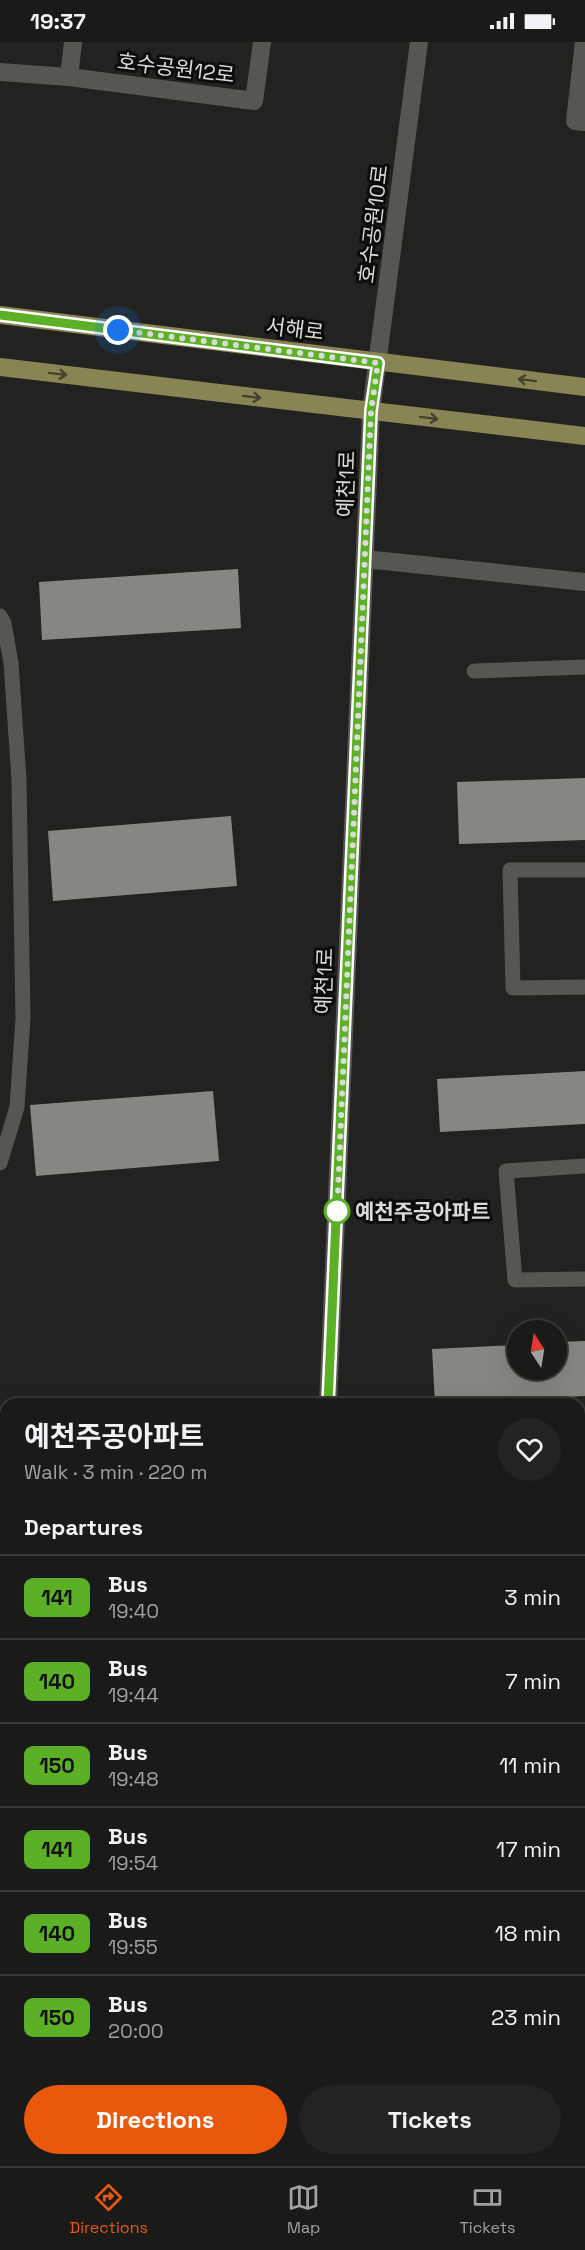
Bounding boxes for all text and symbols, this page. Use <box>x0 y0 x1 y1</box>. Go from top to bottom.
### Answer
text: 19:37 <box>30 7 86 35</box>
street label: 호수공원12로 <box>116 47 236 89</box>
street label: 호수공원10로 <box>352 163 394 285</box>
street label: 서해로 <box>265 312 325 346</box>
your location <box>103 315 133 345</box>
one-way arrow <box>48 369 68 380</box>
one-way arrow <box>517 374 537 385</box>
one-way arrow <box>241 392 261 403</box>
one-way arrow <box>419 413 439 424</box>
street label: 예천1로 <box>331 450 361 518</box>
street label: 예천1로 <box>309 947 339 1015</box>
marker: 예천주공아파트 <box>324 1198 350 1224</box>
place label: 예천주공아파트 <box>355 1198 490 1225</box>
north arrow <box>507 1320 567 1380</box>
map controls <box>507 1320 567 1380</box>
text: 예천주공아파트 <box>24 1418 204 1454</box>
button: heart <box>498 1418 561 1481</box>
text: Walk · 3 min · 220 m <box>24 1459 207 1485</box>
text: Departures <box>24 1513 143 1541</box>
text: Bus <box>108 1570 148 1598</box>
text: 3 min <box>504 1583 561 1611</box>
text: 141 <box>41 1584 73 1611</box>
text: 19:40 <box>108 1598 159 1624</box>
text: Bus <box>108 1654 148 1682</box>
text: 7 min <box>505 1667 561 1695</box>
text: 140 <box>39 1668 75 1695</box>
text: 19:44 <box>108 1682 159 1708</box>
text: Bus <box>108 1738 148 1766</box>
text: 11 min <box>499 1751 561 1779</box>
text: 150 <box>39 1752 75 1779</box>
text: 19:48 <box>108 1766 159 1792</box>
text: Bus <box>108 1822 148 1850</box>
text: 17 min <box>496 1835 561 1863</box>
text: 141 <box>41 1836 73 1863</box>
text: 19:54 <box>108 1850 158 1876</box>
text: Bus <box>108 1906 148 1934</box>
text: 18 min <box>495 1919 561 1947</box>
text: 140 <box>39 1920 75 1947</box>
text: 19:55 <box>108 1934 158 1960</box>
text: Bus <box>108 1990 148 2018</box>
text: 23 min <box>491 2003 561 2031</box>
text: 150 <box>39 2004 75 2031</box>
text: 20:00 <box>108 2018 164 2044</box>
button: Directions <box>24 2085 287 2154</box>
button: Tickets <box>299 2085 561 2154</box>
tab: Directions <box>70 2181 148 2238</box>
tab: Map <box>287 2181 320 2238</box>
tab: Tickets <box>460 2181 515 2238</box>

